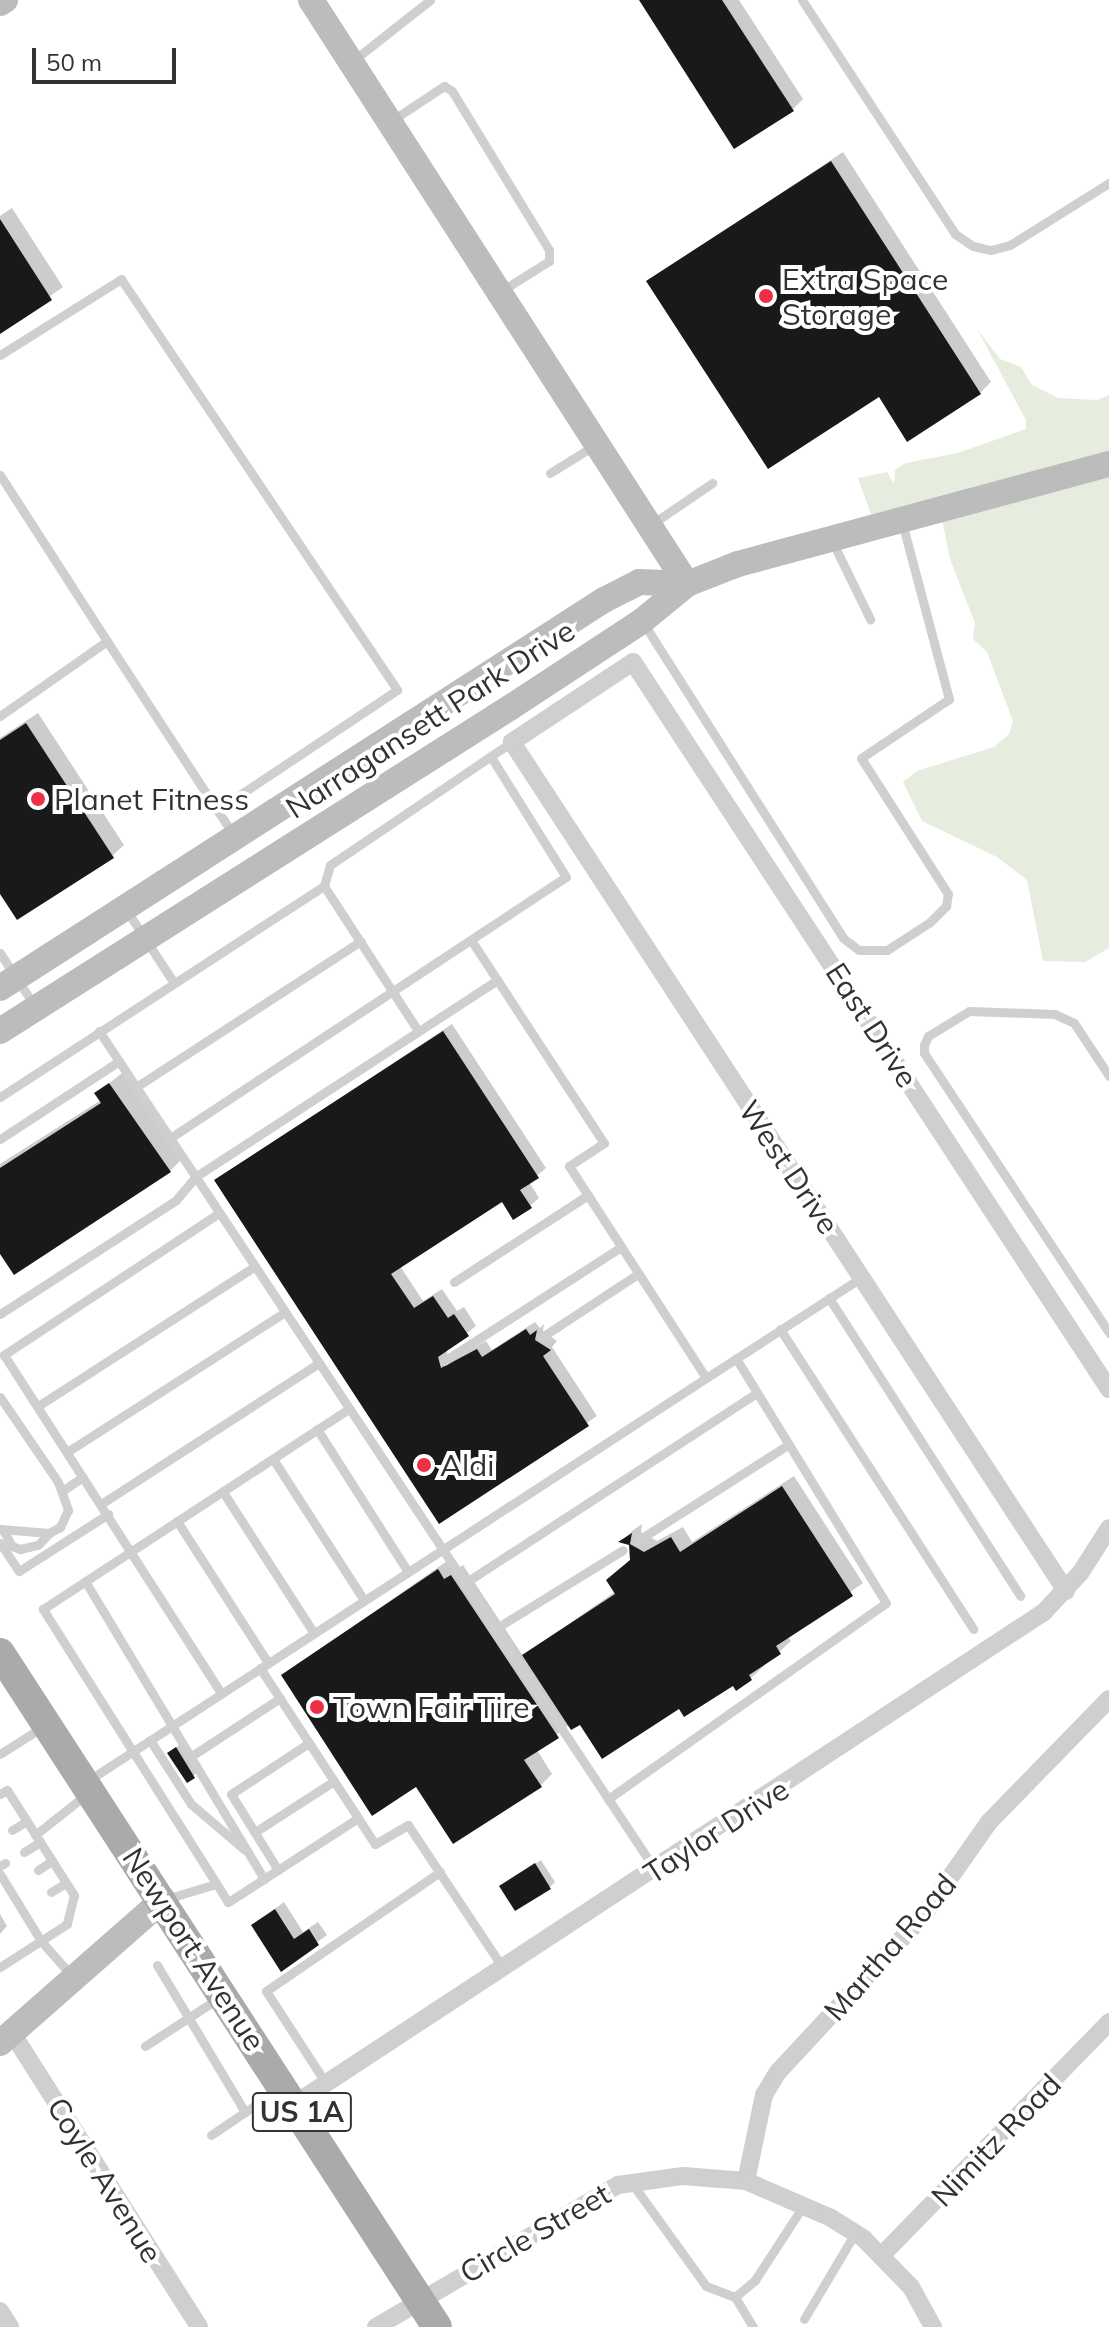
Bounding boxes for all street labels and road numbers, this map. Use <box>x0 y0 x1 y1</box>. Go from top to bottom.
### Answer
street label: Narragansett Park Drive <box>279 612 581 826</box>
street label: East Drive <box>819 956 925 1094</box>
street label: West Drive <box>731 1093 847 1241</box>
street label: Taylor Drive <box>637 1771 795 1891</box>
street label: Newport Avenue <box>115 1841 273 2057</box>
street label: Martha Road <box>816 1866 964 2028</box>
street label: Nimitz Road <box>924 2066 1068 2214</box>
road number: US 1A <box>250 2088 354 2136</box>
street label: Coyle Avenue <box>40 2091 170 2269</box>
street label: Circle Street <box>453 2176 617 2290</box>

